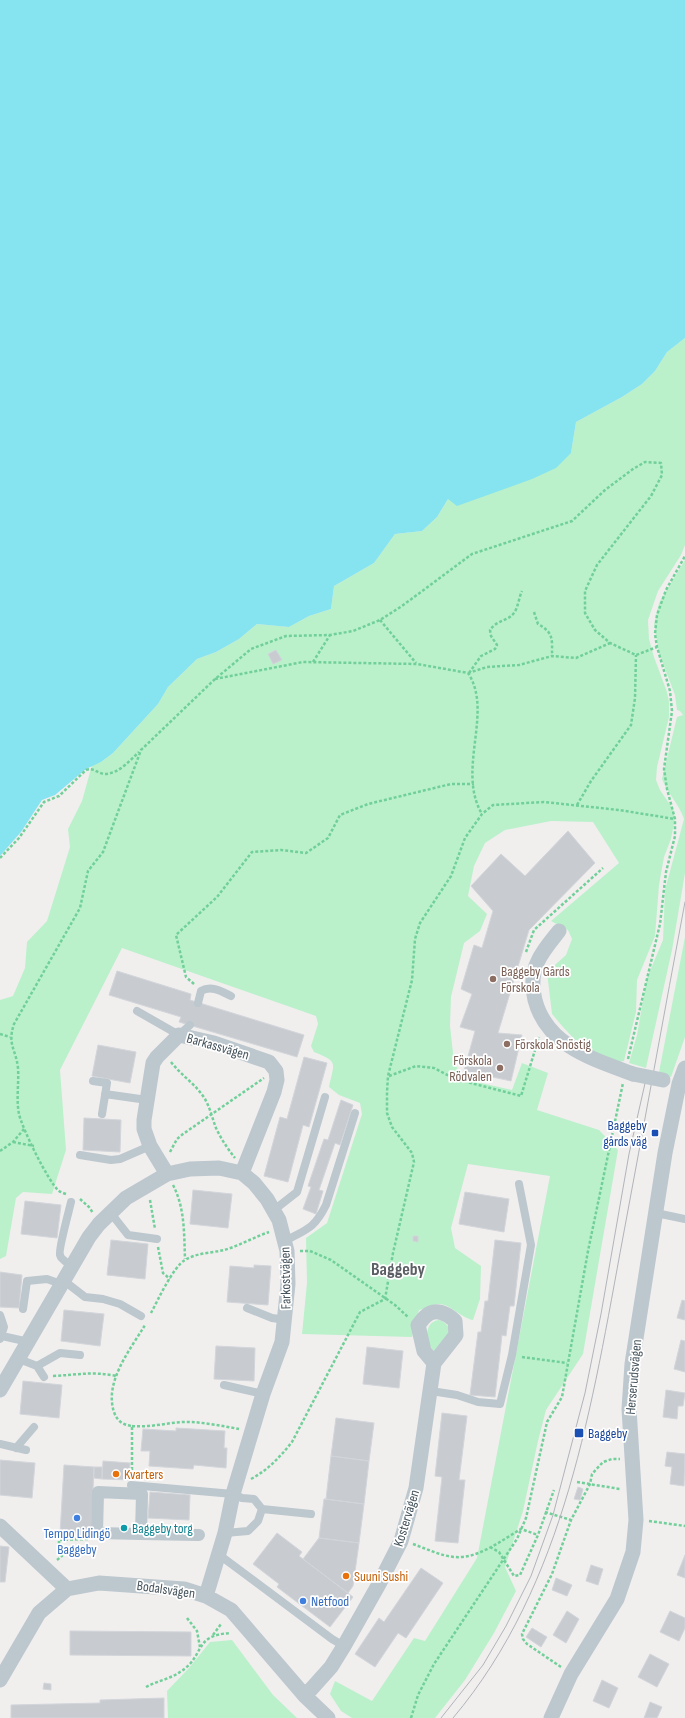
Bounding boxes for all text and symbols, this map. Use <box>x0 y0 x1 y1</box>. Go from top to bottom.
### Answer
place label: Baggeby Gårds Förskola <box>501 963 570 996</box>
marker: Baggeby Gårds Förskola <box>488 974 498 984</box>
street label: Barkassvägen <box>185 1029 251 1063</box>
place label: Förskola Snöstig <box>515 1036 592 1053</box>
marker: Förskola Snöstig <box>502 1039 512 1049</box>
place label: Förskola Rödvalen <box>449 1052 492 1085</box>
marker: Förskola Rödvalen <box>495 1063 505 1073</box>
place label: Baggeby gårds väg <box>603 1117 648 1150</box>
marker: Baggeby gårds väg <box>650 1128 660 1138</box>
street label: Farkostvägen <box>276 1247 295 1309</box>
district label: Baggeby <box>371 1259 426 1280</box>
street label: Herserudsvägen <box>622 1339 645 1415</box>
place label: Baggeby <box>588 1425 628 1442</box>
marker: Baggeby <box>573 1427 585 1439</box>
place label: Kvarters <box>124 1466 163 1483</box>
marker: Kvarters <box>111 1469 121 1479</box>
street label: Kostervägen <box>390 1488 423 1549</box>
marker: Tempo Lidingö Baggeby <box>72 1513 82 1523</box>
place label: Baggeby torg <box>132 1520 193 1537</box>
marker: Baggeby torg <box>119 1523 129 1533</box>
place label: Tempo Lidingö Baggeby <box>44 1525 111 1558</box>
place label: Suuni Sushi <box>354 1568 408 1585</box>
marker: Suuni Sushi <box>341 1571 351 1581</box>
street label: Bodalsvägen <box>136 1577 196 1602</box>
place label: Netfood <box>311 1593 349 1610</box>
marker: Netfood <box>298 1596 308 1606</box>

